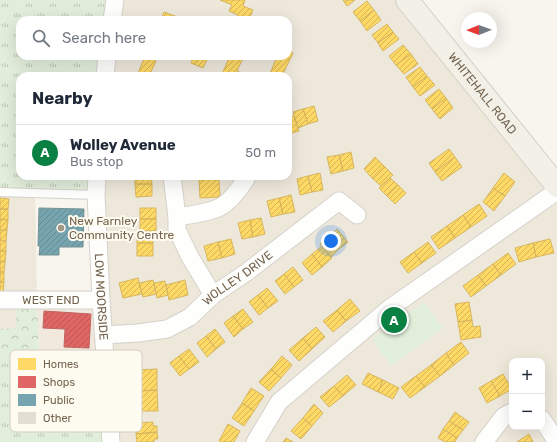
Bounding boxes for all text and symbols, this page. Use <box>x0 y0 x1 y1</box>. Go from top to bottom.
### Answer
north arrow <box>461 12 497 48</box>
search box <box>16 16 292 60</box>
icon: search <box>30 27 52 49</box>
text: Search here <box>62 29 146 47</box>
street label: WHITEHALL ROAD <box>445 50 519 137</box>
text: Nearby <box>32 88 93 108</box>
text: Wolley Avenue <box>70 136 176 154</box>
text: A <box>40 145 50 160</box>
text: 50 m <box>245 145 276 160</box>
text: Bus stop <box>70 154 123 169</box>
place label: New Farnley Community Centre <box>69 214 175 242</box>
marker: New Farnley Community Centre <box>56 223 66 233</box>
your location <box>321 231 341 251</box>
street label: WOLLEY DRIVE <box>200 248 275 308</box>
street label: LOW MOORSIDE <box>92 253 111 341</box>
street label: WEST END <box>22 293 80 307</box>
pin: A <box>381 305 407 335</box>
legend <box>10 350 142 432</box>
text: Homes <box>43 358 79 371</box>
map controls <box>509 358 545 430</box>
button: + <box>509 358 545 394</box>
text: Shops <box>43 376 75 389</box>
text: Public <box>43 394 75 407</box>
button: − <box>509 394 545 430</box>
text: Other <box>43 412 73 425</box>

